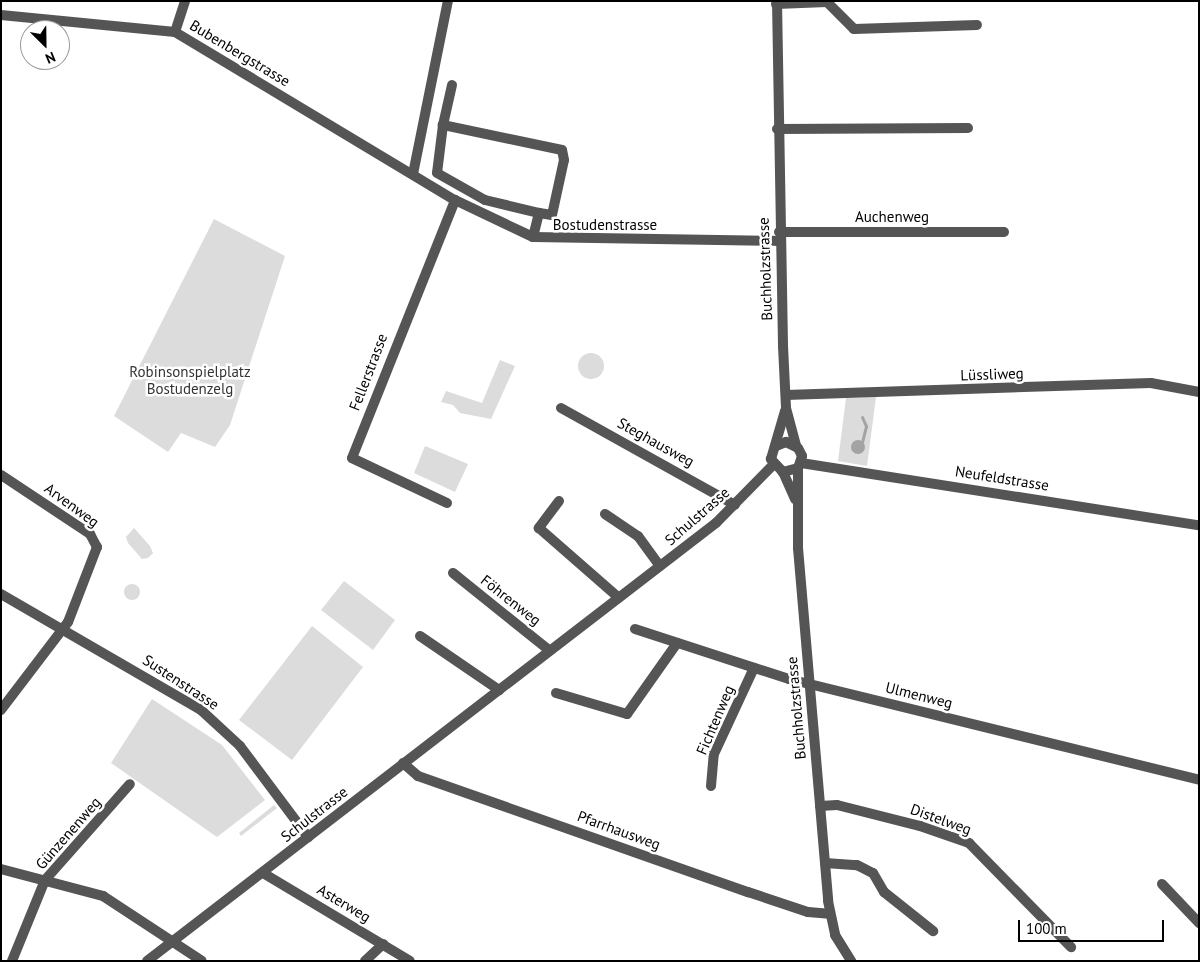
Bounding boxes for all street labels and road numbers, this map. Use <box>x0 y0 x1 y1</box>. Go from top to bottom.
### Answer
street label: Bubenbergstrasse <box>187 16 293 90</box>
street label: Auchenweg <box>855 208 929 226</box>
street label: Bostudenstrasse <box>553 216 657 234</box>
street label: Buchholzstrasse <box>754 217 776 321</box>
street label: Fellerstrasse <box>345 331 391 413</box>
street label: Lüssliweg <box>960 364 1024 384</box>
street label: Steghausweg <box>615 414 697 470</box>
street label: Neufeldstrasse <box>954 462 1050 494</box>
street label: Arvenweg <box>41 479 103 531</box>
street label: Schulstrasse <box>661 483 733 549</box>
street label: Föhrenweg <box>477 571 545 629</box>
street label: Sustenstrasse <box>139 651 223 713</box>
street label: Buchholzstrasse <box>783 656 809 760</box>
street label: Ulmenweg <box>884 678 954 712</box>
street label: Fichtenweg <box>692 682 738 758</box>
street label: Schulstrasse <box>277 782 351 846</box>
street label: Günzenenweg <box>32 793 104 873</box>
street label: Distelweg <box>908 800 974 838</box>
street label: Pfarrhausweg <box>575 807 663 853</box>
street label: Asterweg <box>314 880 374 926</box>

